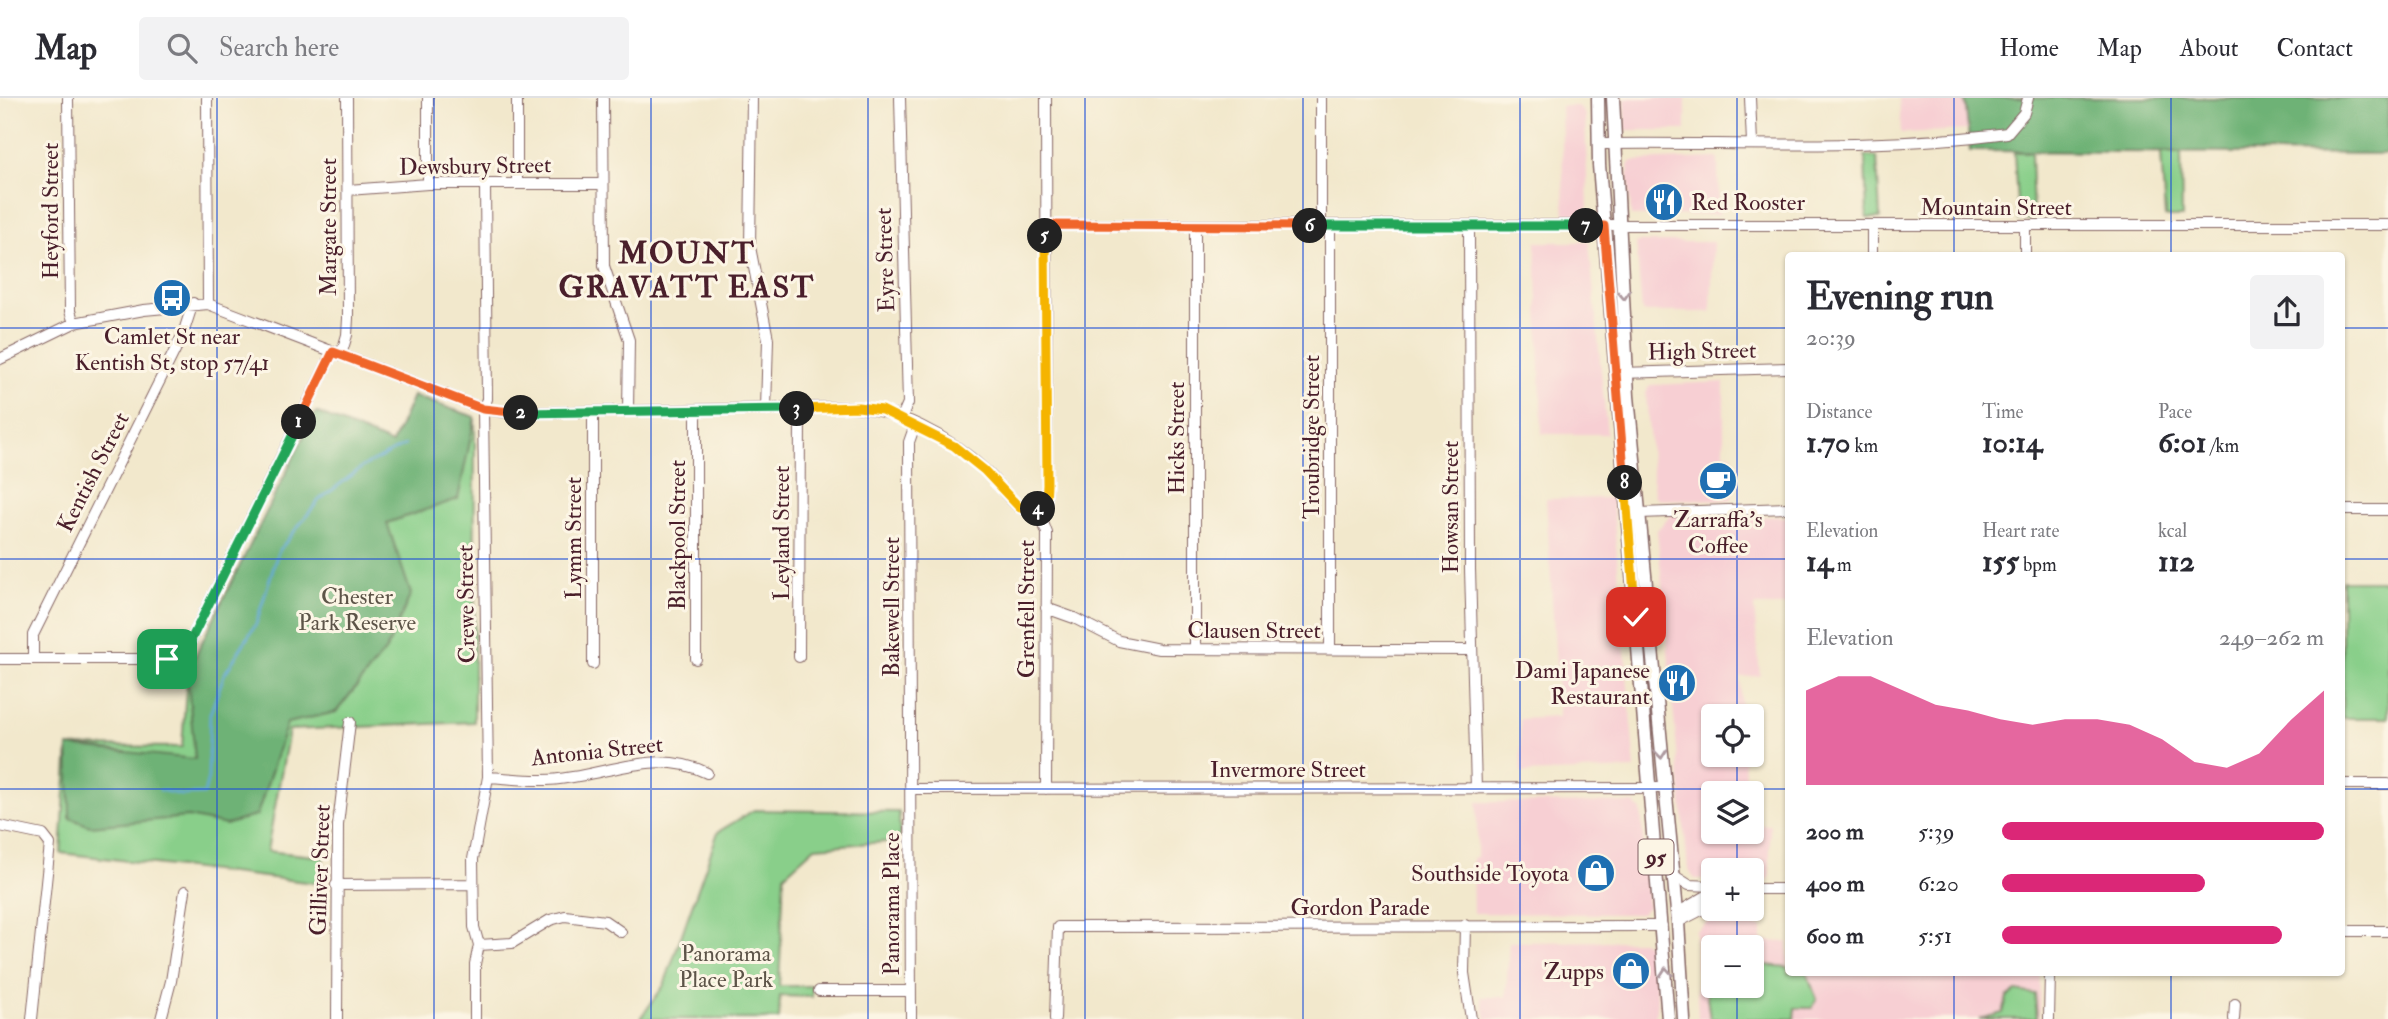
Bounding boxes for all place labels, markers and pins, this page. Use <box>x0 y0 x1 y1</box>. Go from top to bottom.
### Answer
restaurant icon: Red Rooster <box>1643 181 1685 223</box>
place label: Red Rooster <box>1691 188 1805 217</box>
pin: 6 <box>1292 208 1328 244</box>
pin: 7 <box>1568 208 1604 244</box>
pin: 5 <box>1028 218 1062 254</box>
bus stop icon: Camlet St near Kentish St, stop 57/41 <box>151 277 193 319</box>
place label: Camlet St near Kentish St, stop 57/41 <box>74 322 270 378</box>
pin: 3 <box>780 392 814 426</box>
pin: 2 <box>504 396 538 430</box>
pin: 1 <box>282 404 316 440</box>
cafe icon: Zarraffa's Coffee <box>1697 460 1739 502</box>
pin: 8 <box>1608 466 1642 500</box>
pin: 4 <box>1020 492 1056 526</box>
place label: Zarraffa's Coffee <box>1673 505 1763 560</box>
pin <box>1606 587 1666 647</box>
pin <box>137 629 197 689</box>
place label: Dami Japanese Restaurant <box>1515 656 1650 711</box>
restaurant icon: Dami Japanese Restaurant <box>1656 662 1698 704</box>
shop icon: Southside Toyota <box>1575 852 1617 894</box>
place label: Southside Toyota <box>1411 859 1570 888</box>
shop icon: Zupps <box>1610 950 1652 992</box>
place label: Zupps <box>1544 957 1604 987</box>

